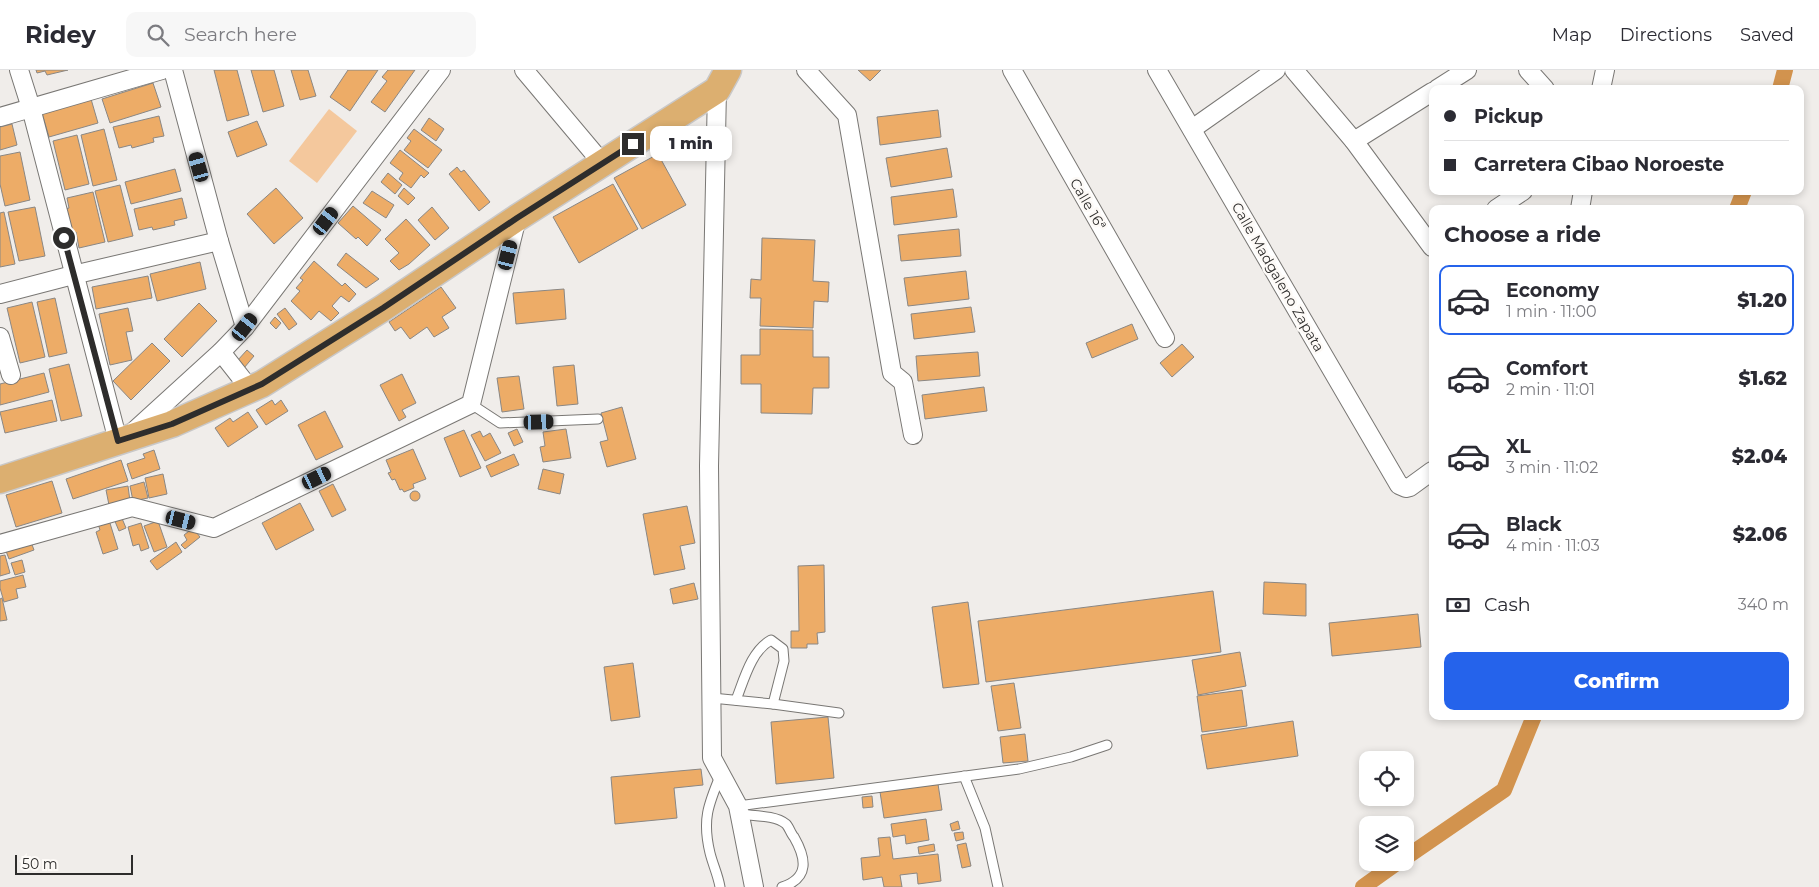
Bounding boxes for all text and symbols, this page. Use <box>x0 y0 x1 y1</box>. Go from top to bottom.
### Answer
search box <box>126 12 476 57</box>
text: Ridey <box>25 20 96 49</box>
icon: search <box>144 21 172 49</box>
text: Search here <box>184 23 297 46</box>
text: Map <box>1552 24 1592 46</box>
text: Directions <box>1620 24 1712 46</box>
text: Saved <box>1740 24 1794 46</box>
text: Pickup <box>1474 105 1543 128</box>
callout: 1 min <box>650 126 733 162</box>
route end <box>622 133 644 155</box>
text: 1 min <box>669 134 713 153</box>
car <box>187 151 210 183</box>
text: Carretera Cibao Noroeste <box>1474 153 1724 176</box>
street label: Calle 16ª <box>1066 175 1110 233</box>
street label: Calle Madgaleno Zapata <box>1228 199 1328 355</box>
car <box>310 205 341 237</box>
text: Choose a ride <box>1444 221 1601 248</box>
route start <box>53 227 75 249</box>
car <box>497 239 518 271</box>
icon: car <box>1446 278 1491 323</box>
text: Economy <box>1506 279 1599 302</box>
text: $1.20 <box>1737 289 1787 312</box>
text: 1 min · 11:00 <box>1506 302 1597 321</box>
car <box>229 311 260 343</box>
icon: car <box>1446 356 1491 401</box>
text: Comfort <box>1506 357 1588 380</box>
text: $1.62 <box>1738 367 1787 390</box>
text: 2 min · 11:01 <box>1506 380 1595 399</box>
car <box>523 414 554 430</box>
icon: car <box>1446 434 1491 479</box>
text: XL <box>1506 435 1531 458</box>
text: $2.04 <box>1732 445 1787 468</box>
text: 3 min · 11:02 <box>1506 458 1598 477</box>
car <box>300 465 333 491</box>
car <box>164 509 197 531</box>
icon: car <box>1446 512 1491 557</box>
text: Black <box>1506 513 1562 536</box>
text: $2.06 <box>1733 523 1787 546</box>
text: 4 min · 11:03 <box>1506 536 1600 555</box>
icon: cash <box>1444 591 1472 619</box>
text: Cash <box>1484 593 1531 616</box>
text: 340 m <box>1738 595 1789 614</box>
button: Confirm <box>1444 652 1789 710</box>
map controls <box>1359 751 1414 871</box>
button: locate <box>1359 751 1414 806</box>
button: layers <box>1359 816 1414 871</box>
scale bar <box>15 852 132 875</box>
text: 50 m <box>22 855 58 873</box>

